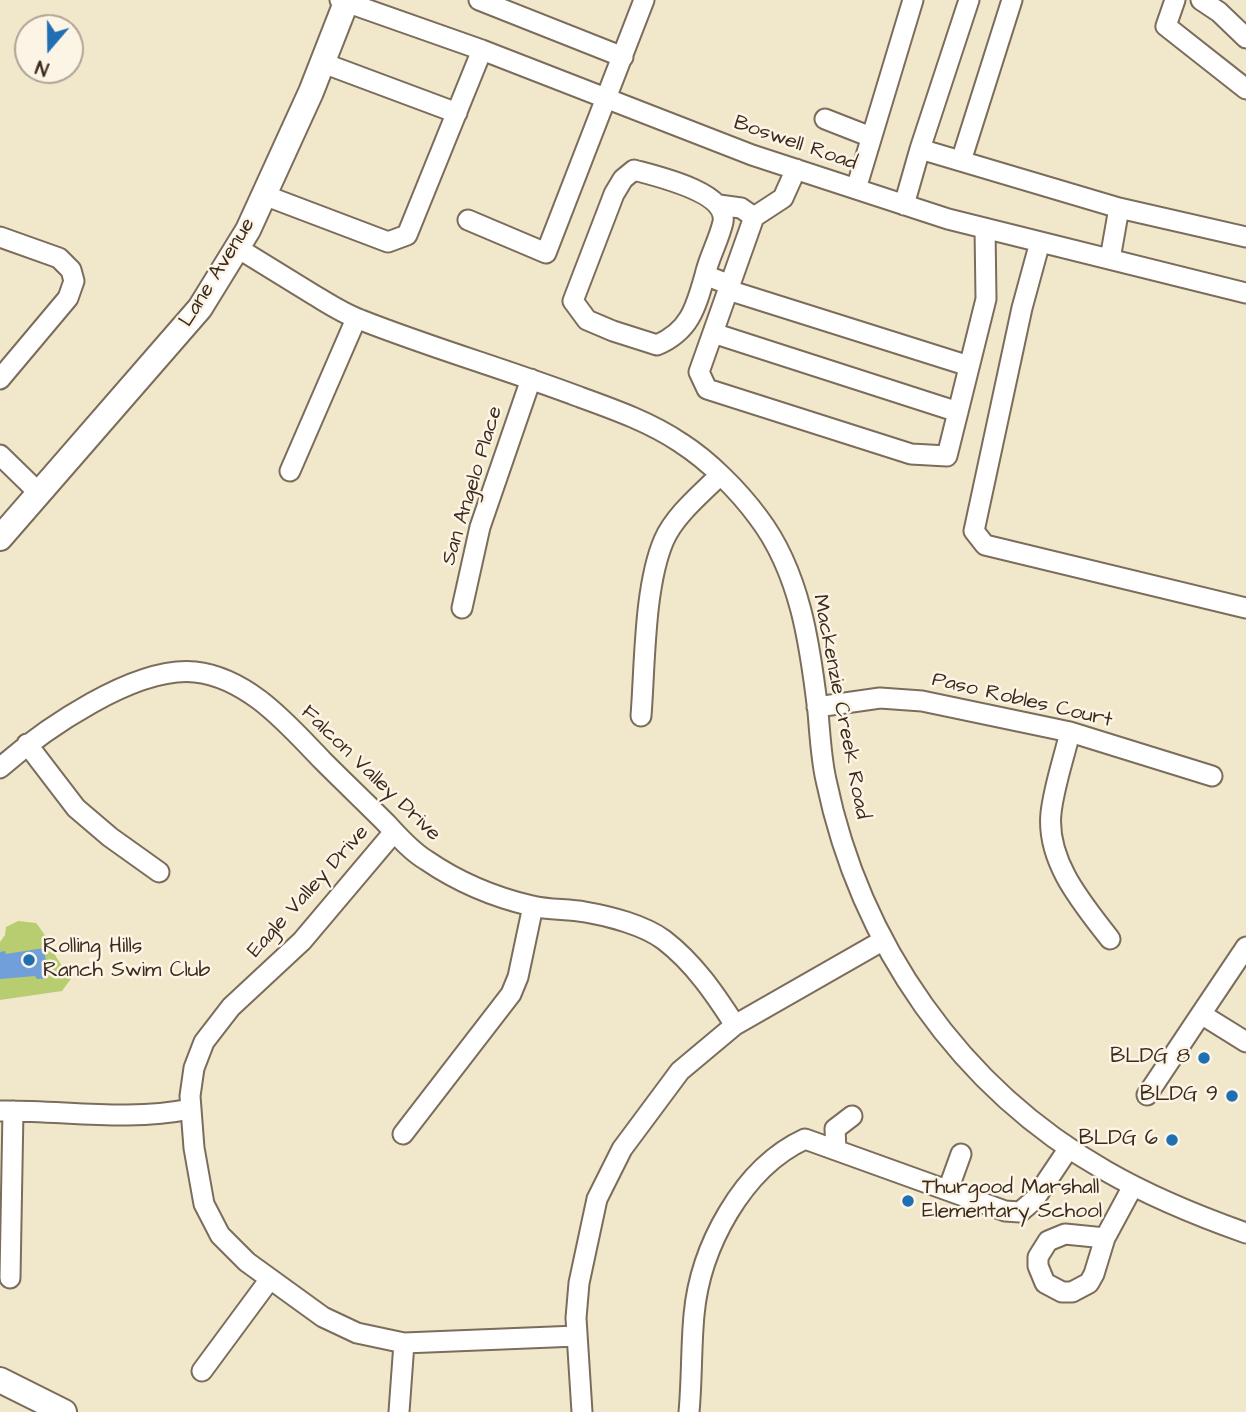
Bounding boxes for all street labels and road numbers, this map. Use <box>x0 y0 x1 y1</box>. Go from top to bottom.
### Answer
street label: Boswell Road <box>730 111 860 177</box>
street label: Lane Avenue <box>175 214 261 332</box>
street label: San Angelo Place <box>437 404 509 568</box>
street label: Mackenzie Creek Road <box>806 593 874 821</box>
street label: Paso Robles Court <box>929 668 1115 734</box>
street label: Falcon Valley Drive <box>295 701 445 847</box>
street label: Eagle Valley Drive <box>243 821 375 963</box>

